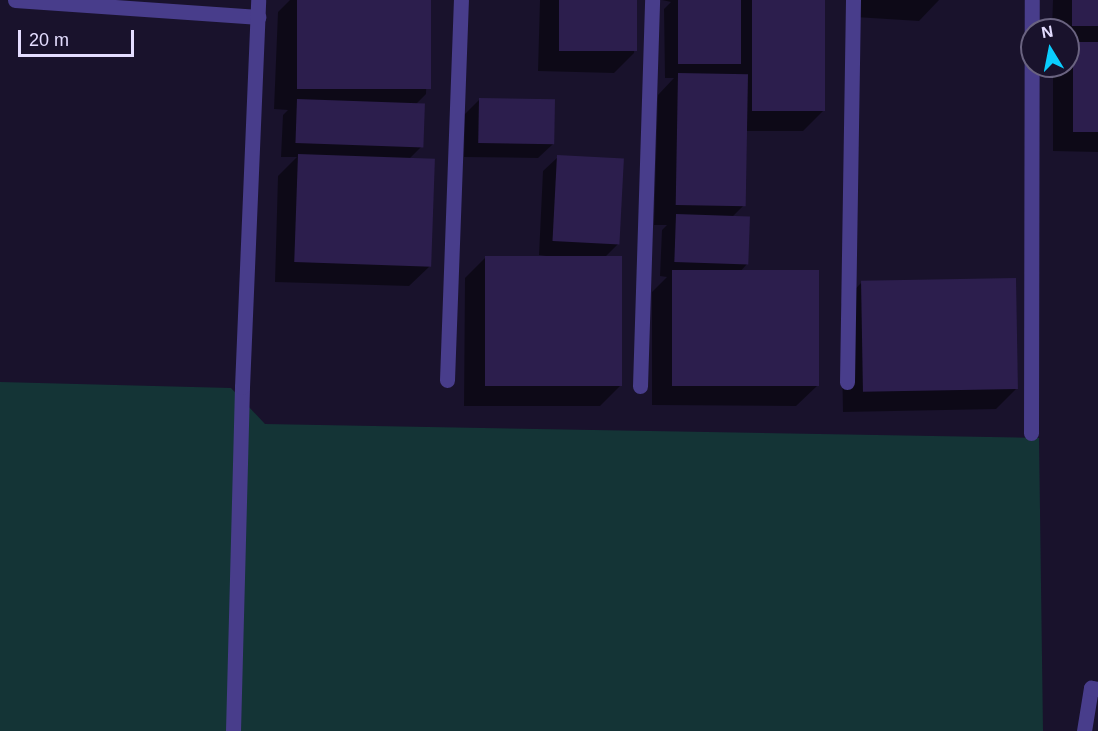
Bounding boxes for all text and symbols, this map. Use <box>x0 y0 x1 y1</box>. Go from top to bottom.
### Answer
scale bar <box>21 18 136 56</box>
north arrow <box>1020 18 1080 78</box>
text: N <box>1040 22 1054 41</box>
text: 20 m <box>29 30 69 50</box>

